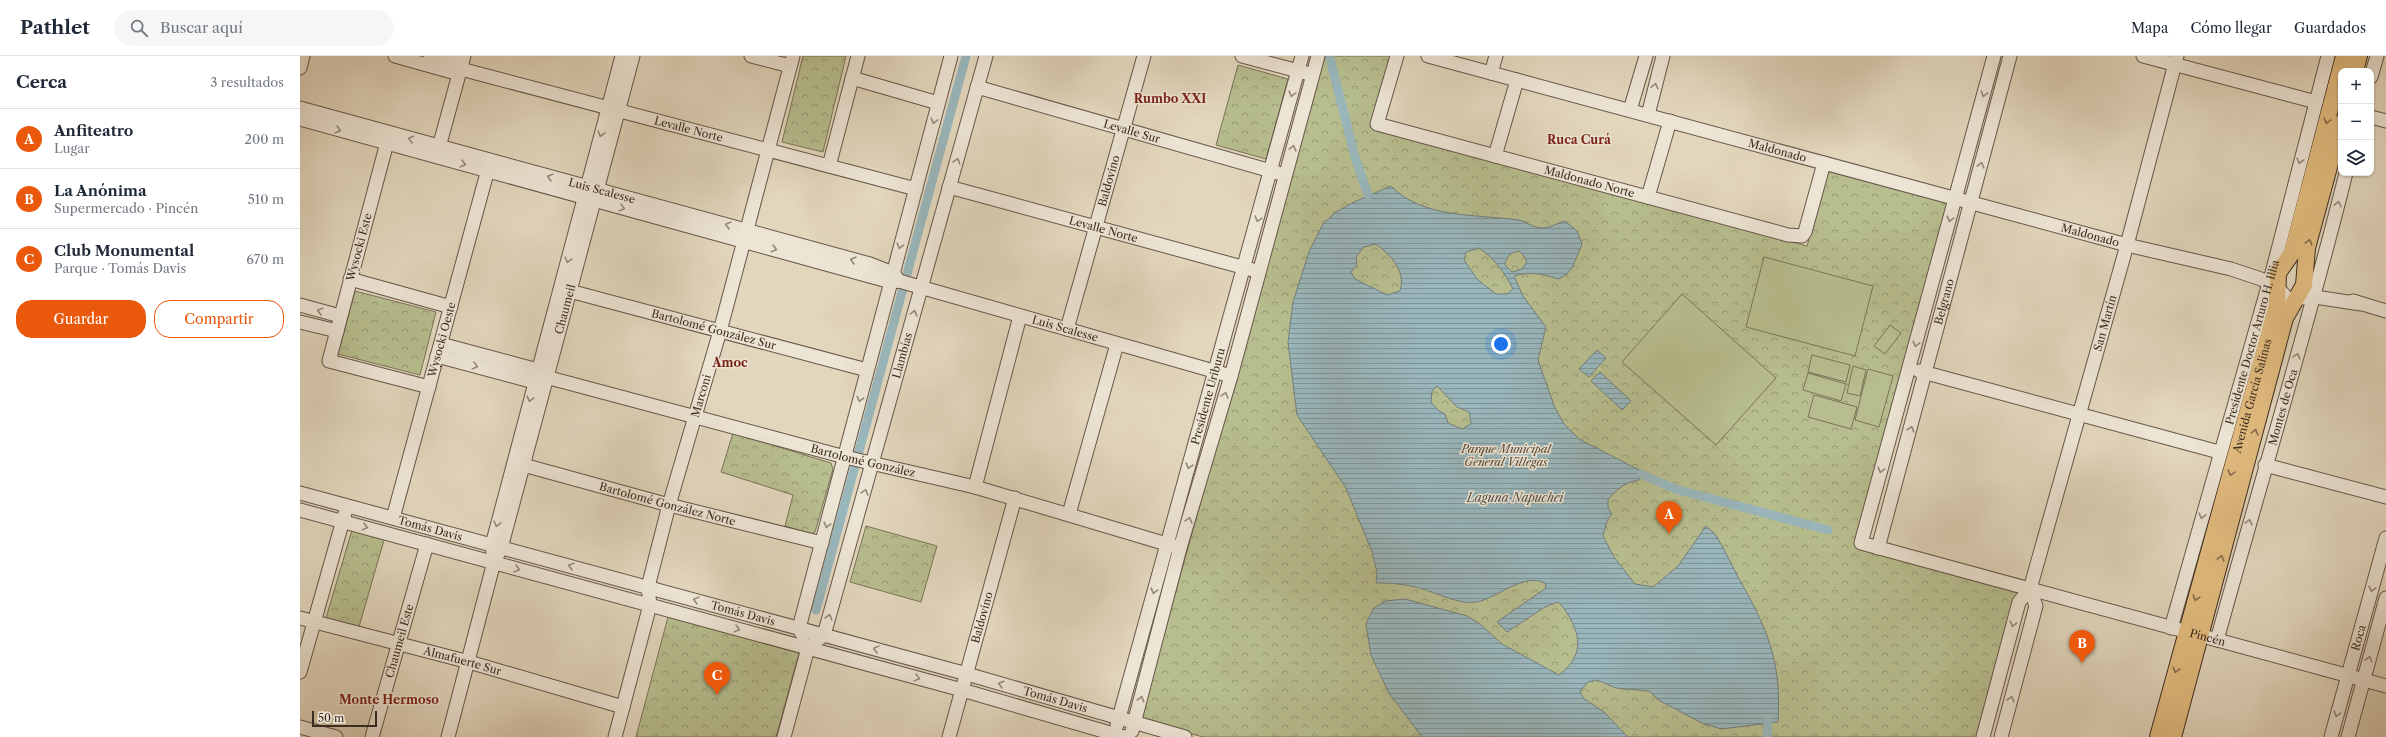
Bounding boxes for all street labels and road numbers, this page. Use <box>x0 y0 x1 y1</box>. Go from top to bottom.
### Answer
street label: Levalle Norte <box>653 113 724 145</box>
street label: Levalle Sur <box>1102 116 1162 146</box>
street label: Maldonado <box>1747 136 1808 165</box>
street label: Baldovino <box>1095 153 1123 208</box>
street label: Maldonado Norte <box>1543 163 1636 200</box>
street label: Luis Scalesse <box>567 175 637 206</box>
street label: Wysocki Este <box>343 212 375 283</box>
street label: Levalle Norte <box>1067 213 1139 245</box>
street label: Maldonado <box>2060 221 2121 250</box>
street label: Presidente Doctor Arturo H. Illia <box>2222 258 2282 426</box>
street label: Belgrano <box>1931 277 1957 326</box>
street label: Chaumeil <box>552 282 579 336</box>
street label: San Martín <box>2090 293 2120 353</box>
street label: Wysocki Oeste <box>424 300 459 380</box>
street label: Bartolomé González Sur <box>650 306 778 353</box>
street label: Luis Scalesse <box>1030 312 1100 345</box>
street label: Llambías <box>889 331 915 380</box>
street label: Avenida García Salinas <box>2229 337 2275 456</box>
street label: Presidente Uriburu <box>1188 346 1228 446</box>
street label: Montes de Oca <box>2265 367 2300 447</box>
street label: Marconi <box>688 372 714 419</box>
street label: Bartolomé González <box>809 441 917 480</box>
street label: Bartolomé González Norte <box>598 479 737 528</box>
street label: Tomás Davis <box>396 513 464 544</box>
street label: Baldovino <box>968 590 996 645</box>
street label: Tomás Davis <box>709 598 777 629</box>
street label: Chaumeil Este <box>382 602 417 679</box>
street label: Roca <box>2348 623 2369 652</box>
street label: Pincén <box>2188 626 2227 649</box>
street label: Almafuerte Sur <box>421 643 503 678</box>
street label: Tomás Davis <box>1021 684 1089 715</box>

